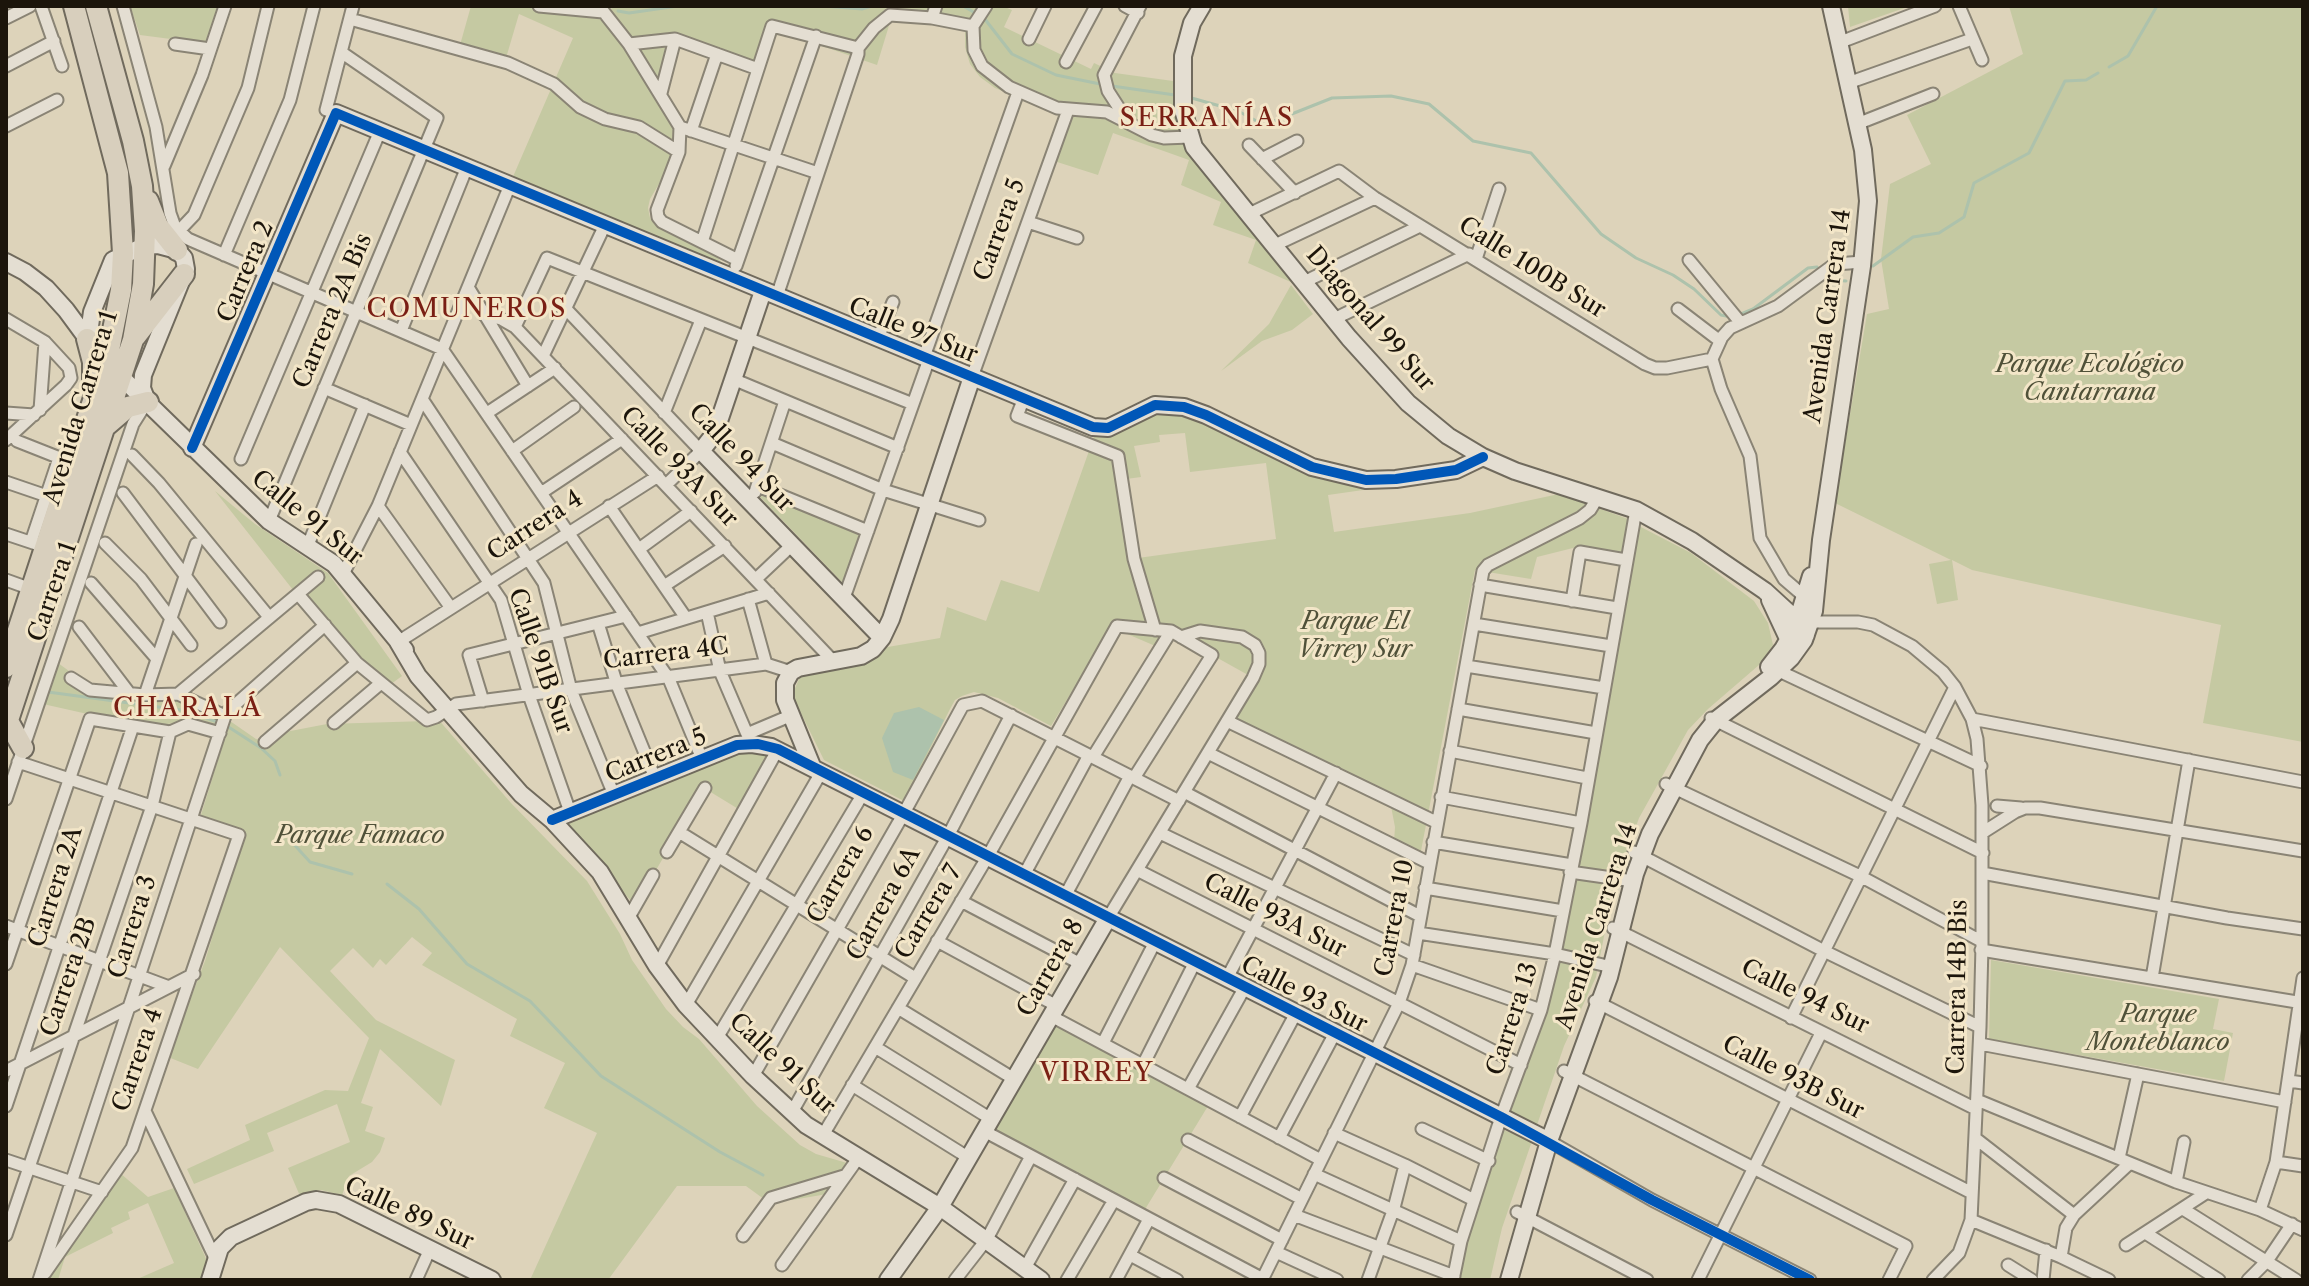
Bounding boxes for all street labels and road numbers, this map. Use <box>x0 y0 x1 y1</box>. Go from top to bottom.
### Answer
street label: Carrera 5 <box>968 175 1032 285</box>
street label: Avenida Carrera 14 <box>1799 207 1857 425</box>
street label: Calle 100B Sur <box>1453 211 1611 325</box>
street label: Carrera 2 <box>212 217 280 327</box>
street label: Carrera 2A Bis <box>287 229 379 393</box>
street label: Diagonal 99 Sur <box>1300 241 1440 397</box>
street label: Calle 97 Sur <box>844 292 982 370</box>
street label: Avenida Carrera 1 <box>38 307 124 509</box>
street label: Calle 94 Sur <box>682 398 800 518</box>
street label: Calle 93A Sur <box>614 401 744 533</box>
street label: Calle 91 Sur <box>245 464 369 572</box>
street label: Carrera 4 <box>482 485 588 567</box>
street label: Carrera 1 <box>23 538 83 646</box>
street label: Calle 91B Sur <box>502 585 578 737</box>
street label: Carrera 4C <box>602 632 730 676</box>
street label: Carrera 5 <box>601 723 711 789</box>
street label: Avenida Carrera 14 <box>1550 820 1644 1034</box>
street label: Carrera 6 <box>802 821 880 929</box>
street label: Carrera 2A <box>23 823 89 951</box>
street label: Carrera 6A <box>841 842 927 966</box>
street label: Carrera 10 <box>1370 857 1420 979</box>
street label: Carrera 7 <box>890 859 968 965</box>
street label: Calle 93A Sur <box>1199 868 1351 964</box>
street label: Carrera 3 <box>103 872 163 982</box>
street label: Carrera 14B Bis <box>1942 899 1974 1075</box>
street label: Carrera 2B <box>35 914 103 1040</box>
street label: Carrera 8 <box>1012 914 1090 1022</box>
street label: Calle 93 Sur <box>1236 951 1372 1039</box>
street label: Calle 94 Sur <box>1736 954 1874 1040</box>
street label: Carrera 13 <box>1481 959 1545 1079</box>
street label: Carrera 4 <box>107 1005 169 1115</box>
street label: Calle 91 Sur <box>723 1007 841 1121</box>
street label: Calle 93B Sur <box>1717 1030 1869 1126</box>
street label: Calle 89 Sur <box>340 1172 478 1256</box>

